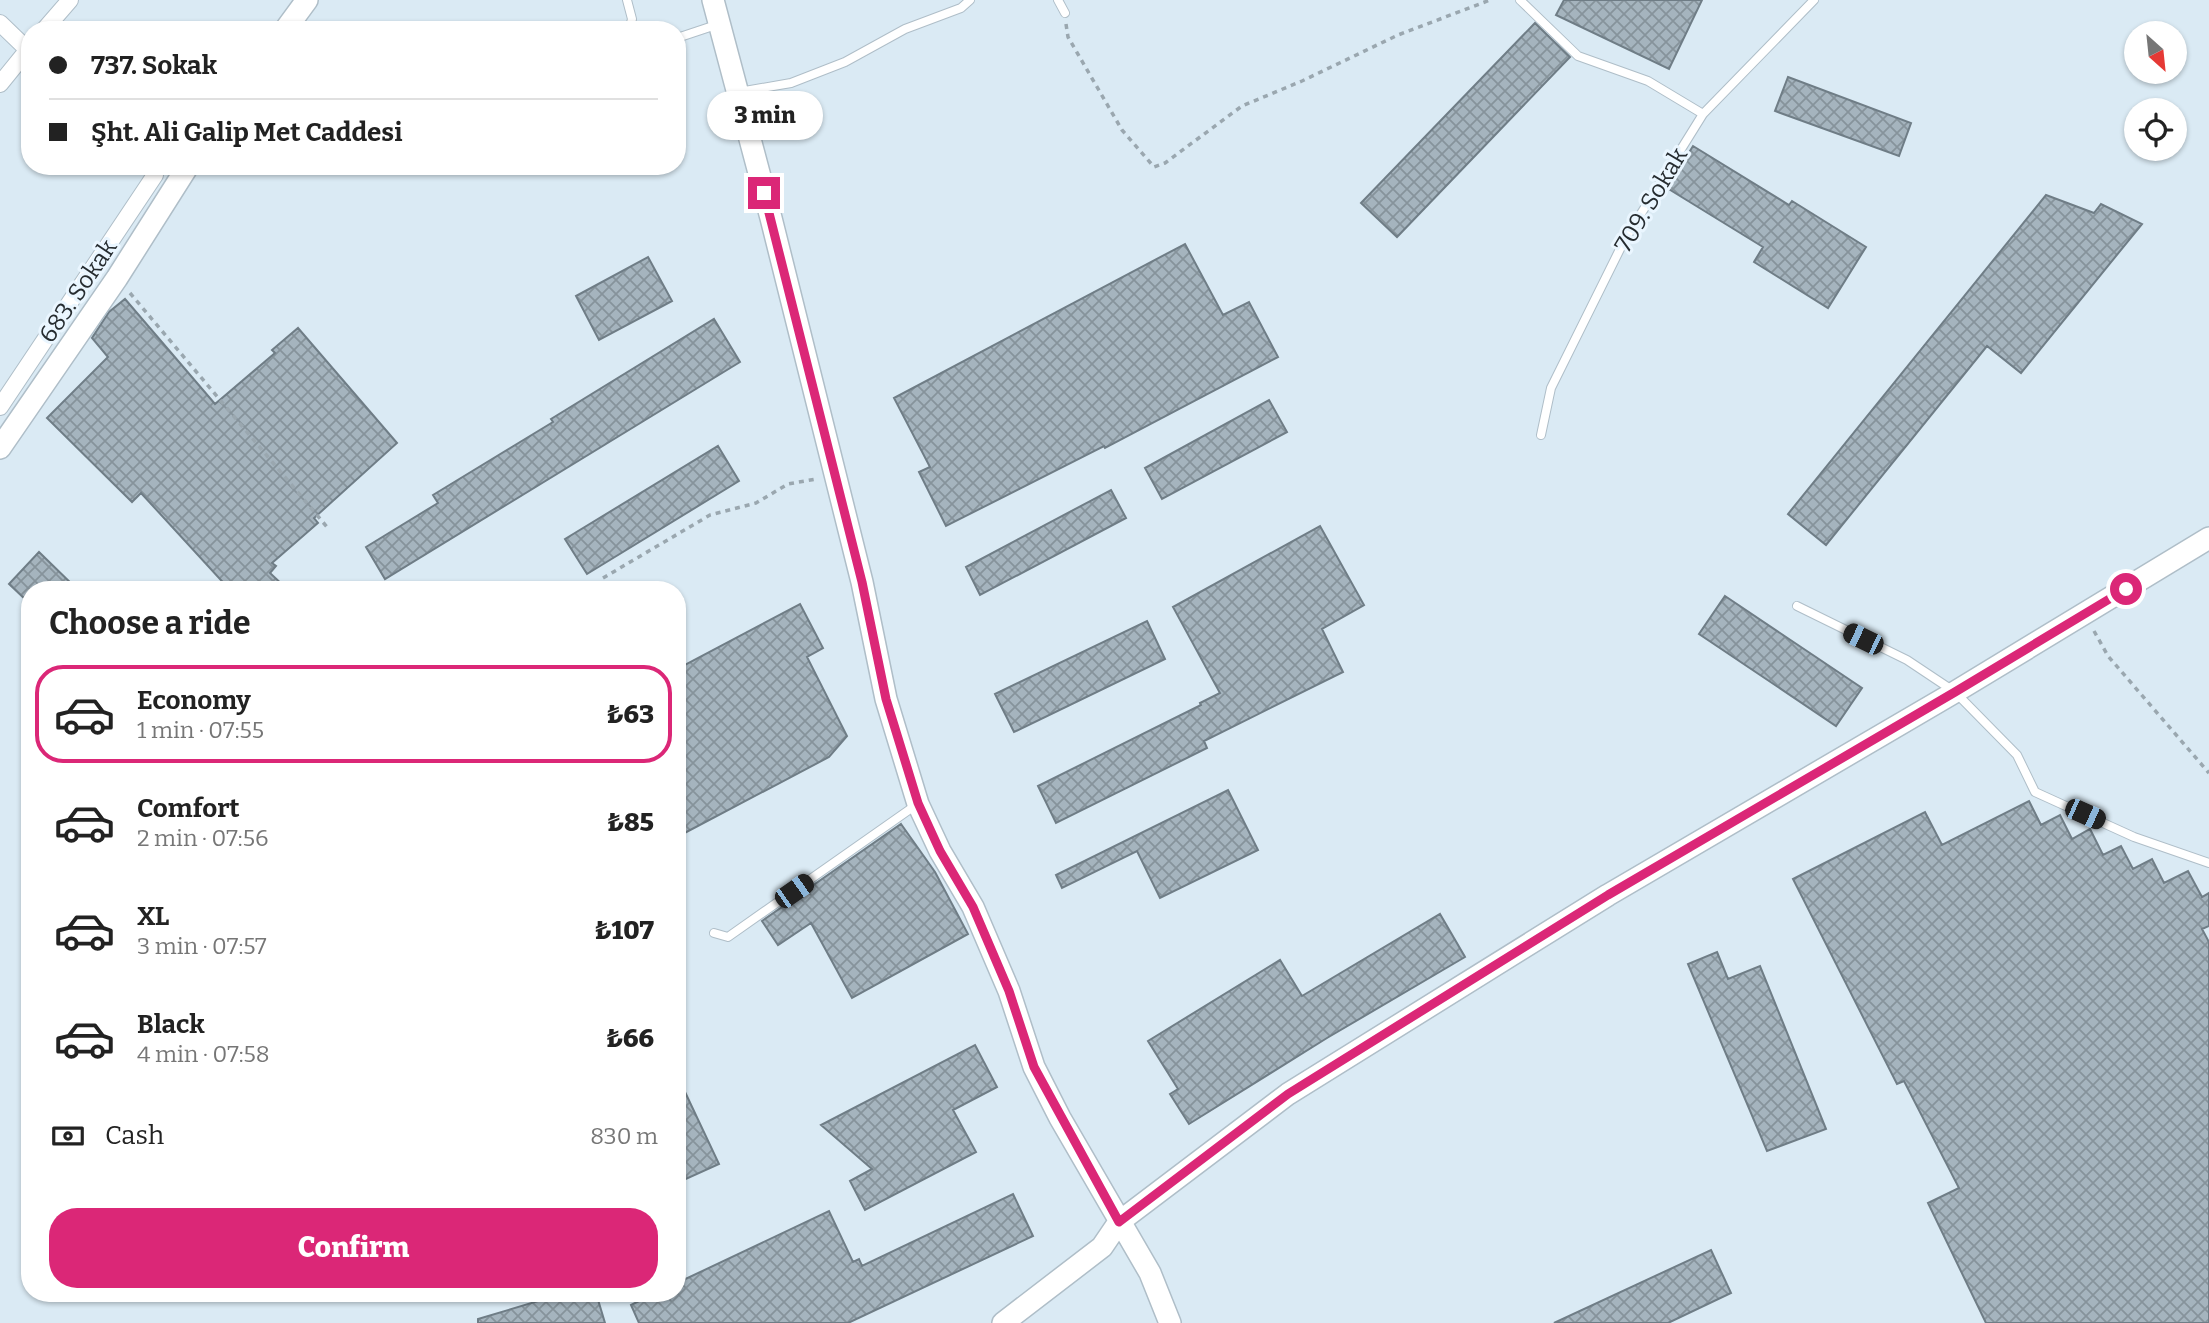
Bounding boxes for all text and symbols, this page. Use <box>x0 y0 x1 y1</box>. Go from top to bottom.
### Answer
north arrow <box>2124 21 2188 84</box>
map controls <box>2124 21 2187 161</box>
text: 737. Sokak <box>91 50 217 81</box>
callout: 3 min <box>706 92 822 140</box>
button: locate <box>2124 98 2187 161</box>
text: 3 min <box>734 101 796 129</box>
text: Şht. Ali Galip Met Caddesi <box>91 117 402 148</box>
street label: 709. Sokak <box>1609 142 1693 257</box>
route end <box>748 177 780 209</box>
street label: 683. Sokak <box>33 234 123 348</box>
route start <box>2110 573 2142 605</box>
text: Choose a ride <box>49 604 250 642</box>
car <box>1840 620 1887 658</box>
icon: car <box>53 683 116 746</box>
text: Economy <box>137 685 251 716</box>
text: ₺63 <box>606 699 654 730</box>
text: 1 min · 07:55 <box>137 716 264 744</box>
icon: car <box>53 791 116 854</box>
text: Comfort <box>137 793 240 824</box>
car <box>2062 796 2109 832</box>
text: ₺85 <box>607 807 654 838</box>
text: 2 min · 07:56 <box>137 824 268 852</box>
car <box>771 870 818 912</box>
icon: car <box>53 899 116 962</box>
text: XL <box>137 901 169 932</box>
text: ₺107 <box>594 915 654 946</box>
text: 3 min · 07:57 <box>137 932 267 960</box>
icon: car <box>53 1007 116 1070</box>
text: Black <box>137 1009 205 1040</box>
text: ₺66 <box>606 1023 654 1054</box>
text: 4 min · 07:58 <box>137 1040 270 1068</box>
icon: cash <box>49 1117 87 1155</box>
text: Cash <box>105 1120 164 1151</box>
text: 830 m <box>590 1122 658 1150</box>
button: Confirm <box>49 1208 658 1288</box>

